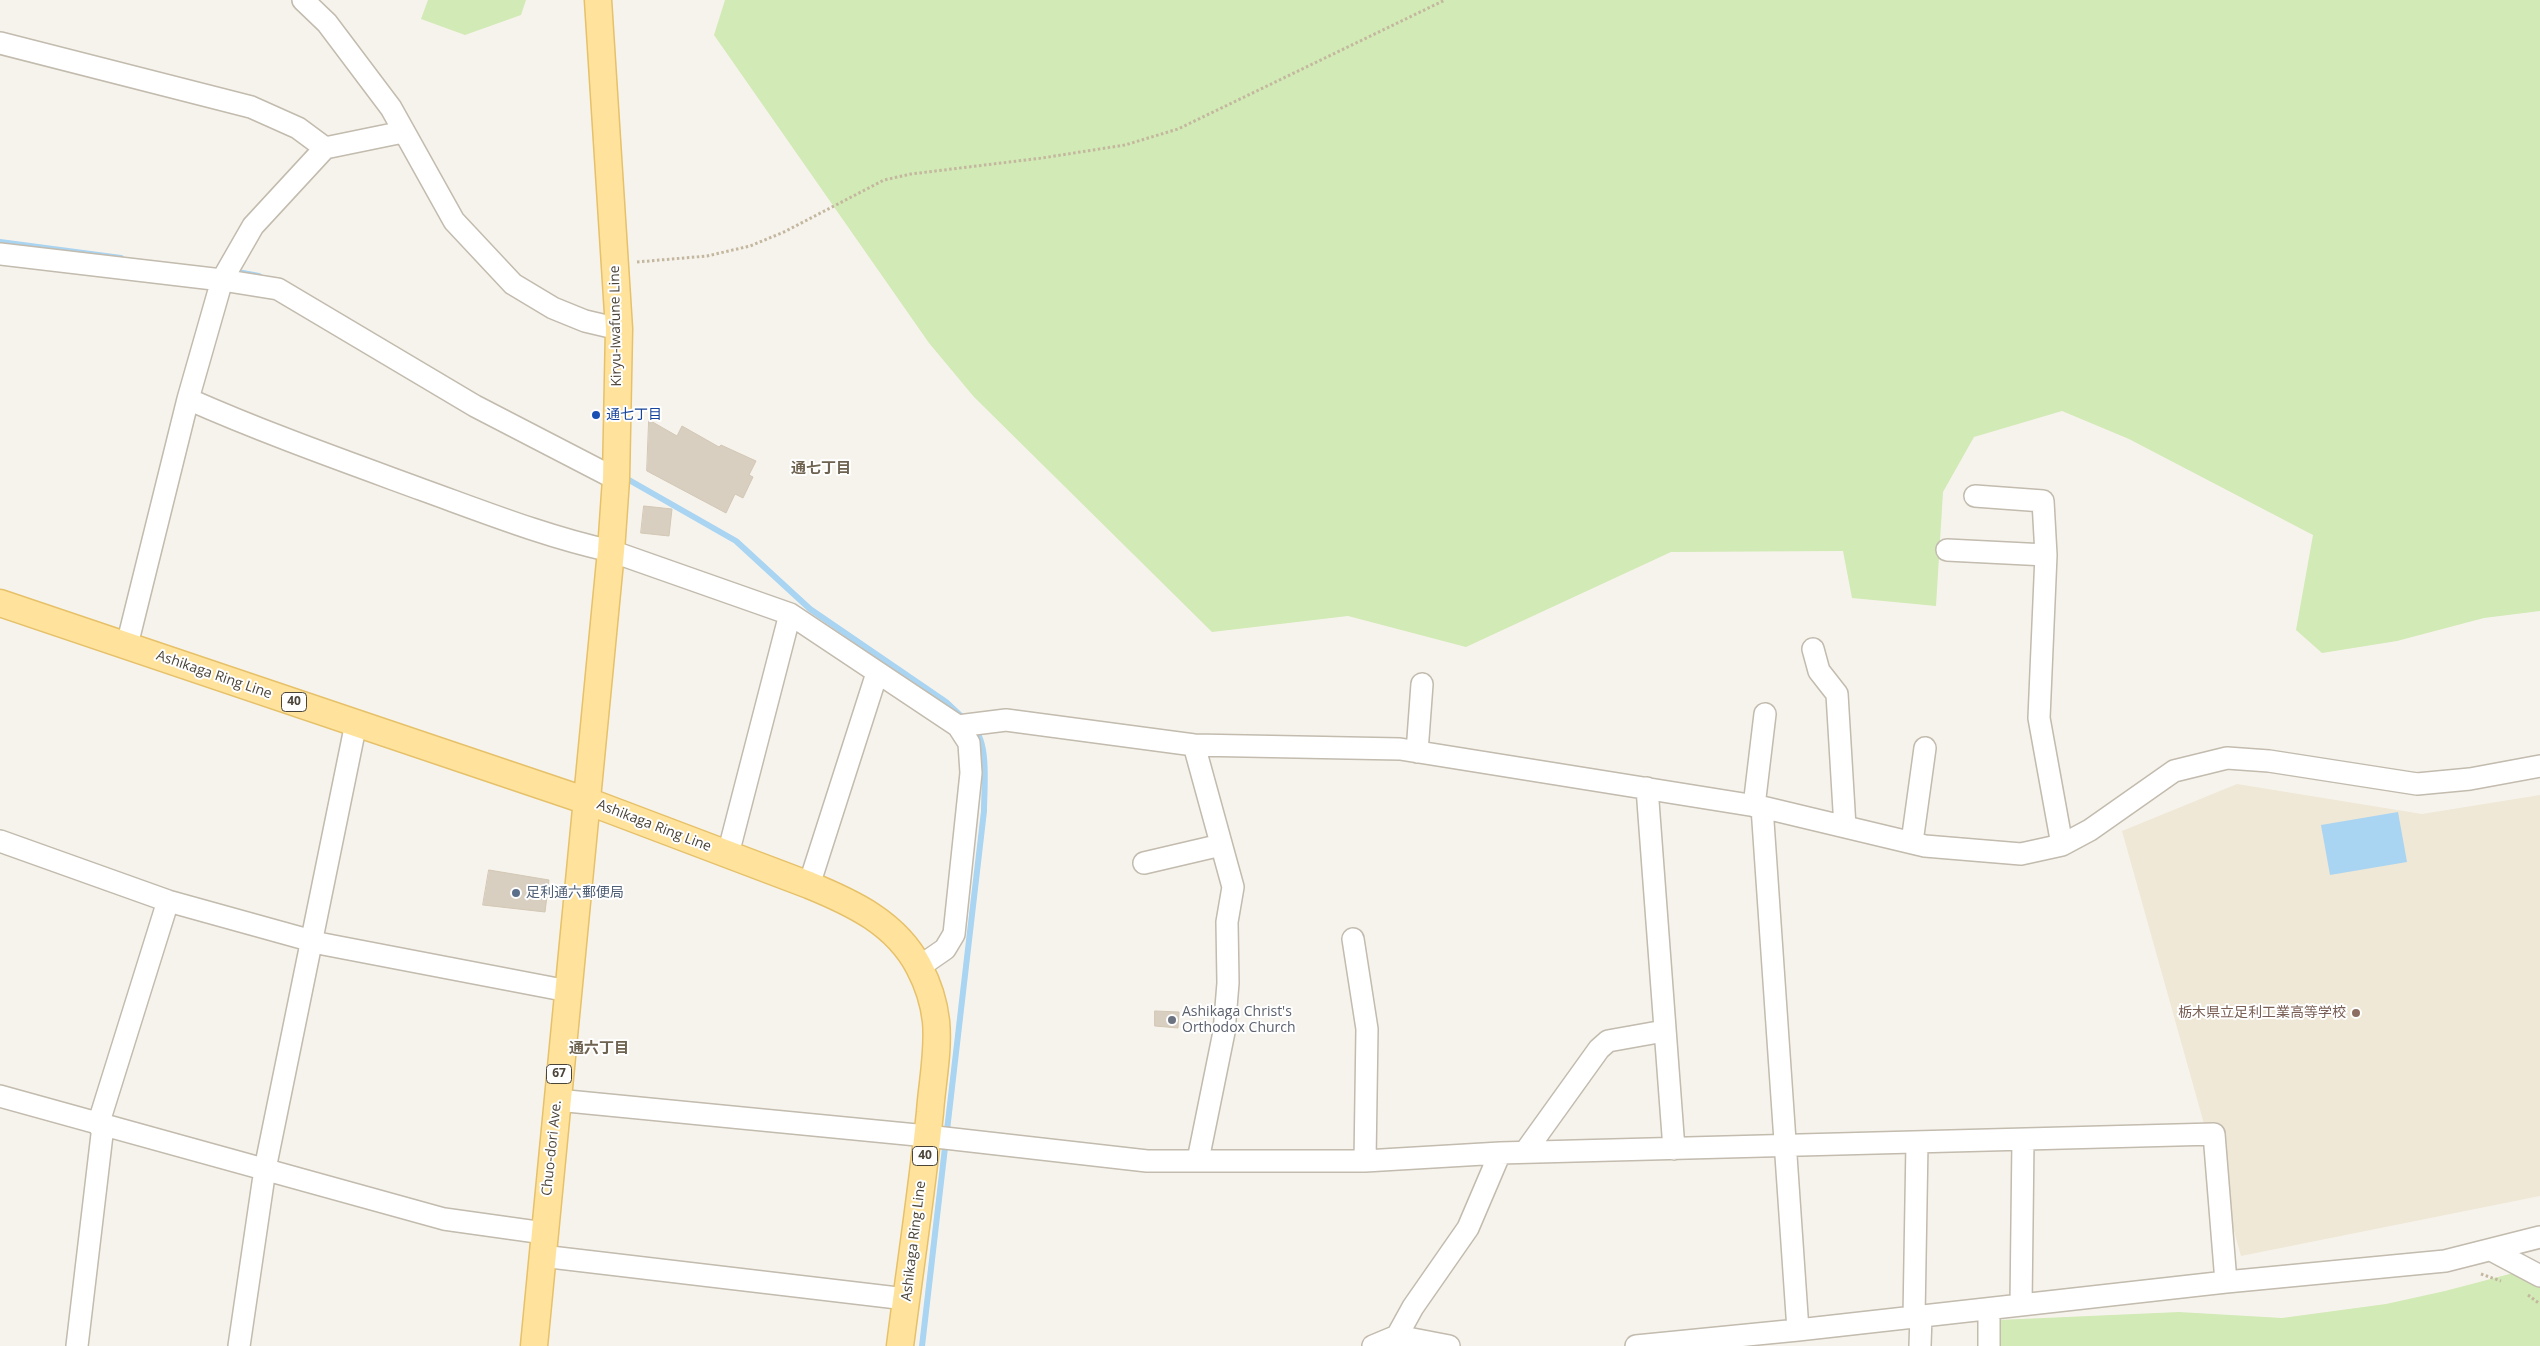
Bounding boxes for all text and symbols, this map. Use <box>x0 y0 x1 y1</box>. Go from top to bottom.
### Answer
street label: Kiryu-Iwafune Line <box>607 265 625 387</box>
place label: 通七丁目 <box>606 407 662 423</box>
marker: 通七丁目 <box>590 409 602 421</box>
district label: 通七丁目 <box>791 460 851 478</box>
street label: Ashikaga Ring Line <box>154 647 274 703</box>
road number: 40 <box>282 692 306 712</box>
street label: Ashikaga Ring Line <box>594 796 714 856</box>
place label: 足利通六郵便局 <box>526 885 624 901</box>
marker: 足利通六郵便局 <box>510 887 522 899</box>
place label: Ashikaga Christ's Orthodox Church <box>1182 1004 1296 1036</box>
place label: 栃木県立足利工業高等学校 <box>2178 1005 2346 1021</box>
marker: 栃木県立足利工業高等学校 <box>2350 1007 2362 1019</box>
marker: Ashikaga Christ's Orthodox Church <box>1166 1014 1178 1026</box>
district label: 通六丁目 <box>569 1040 629 1058</box>
road number: 67 <box>546 1064 572 1084</box>
street label: Chuo-dori Ave. <box>539 1099 565 1197</box>
road number: 40 <box>912 1146 938 1166</box>
street label: Ashikaga Ring Line <box>898 1180 930 1302</box>

